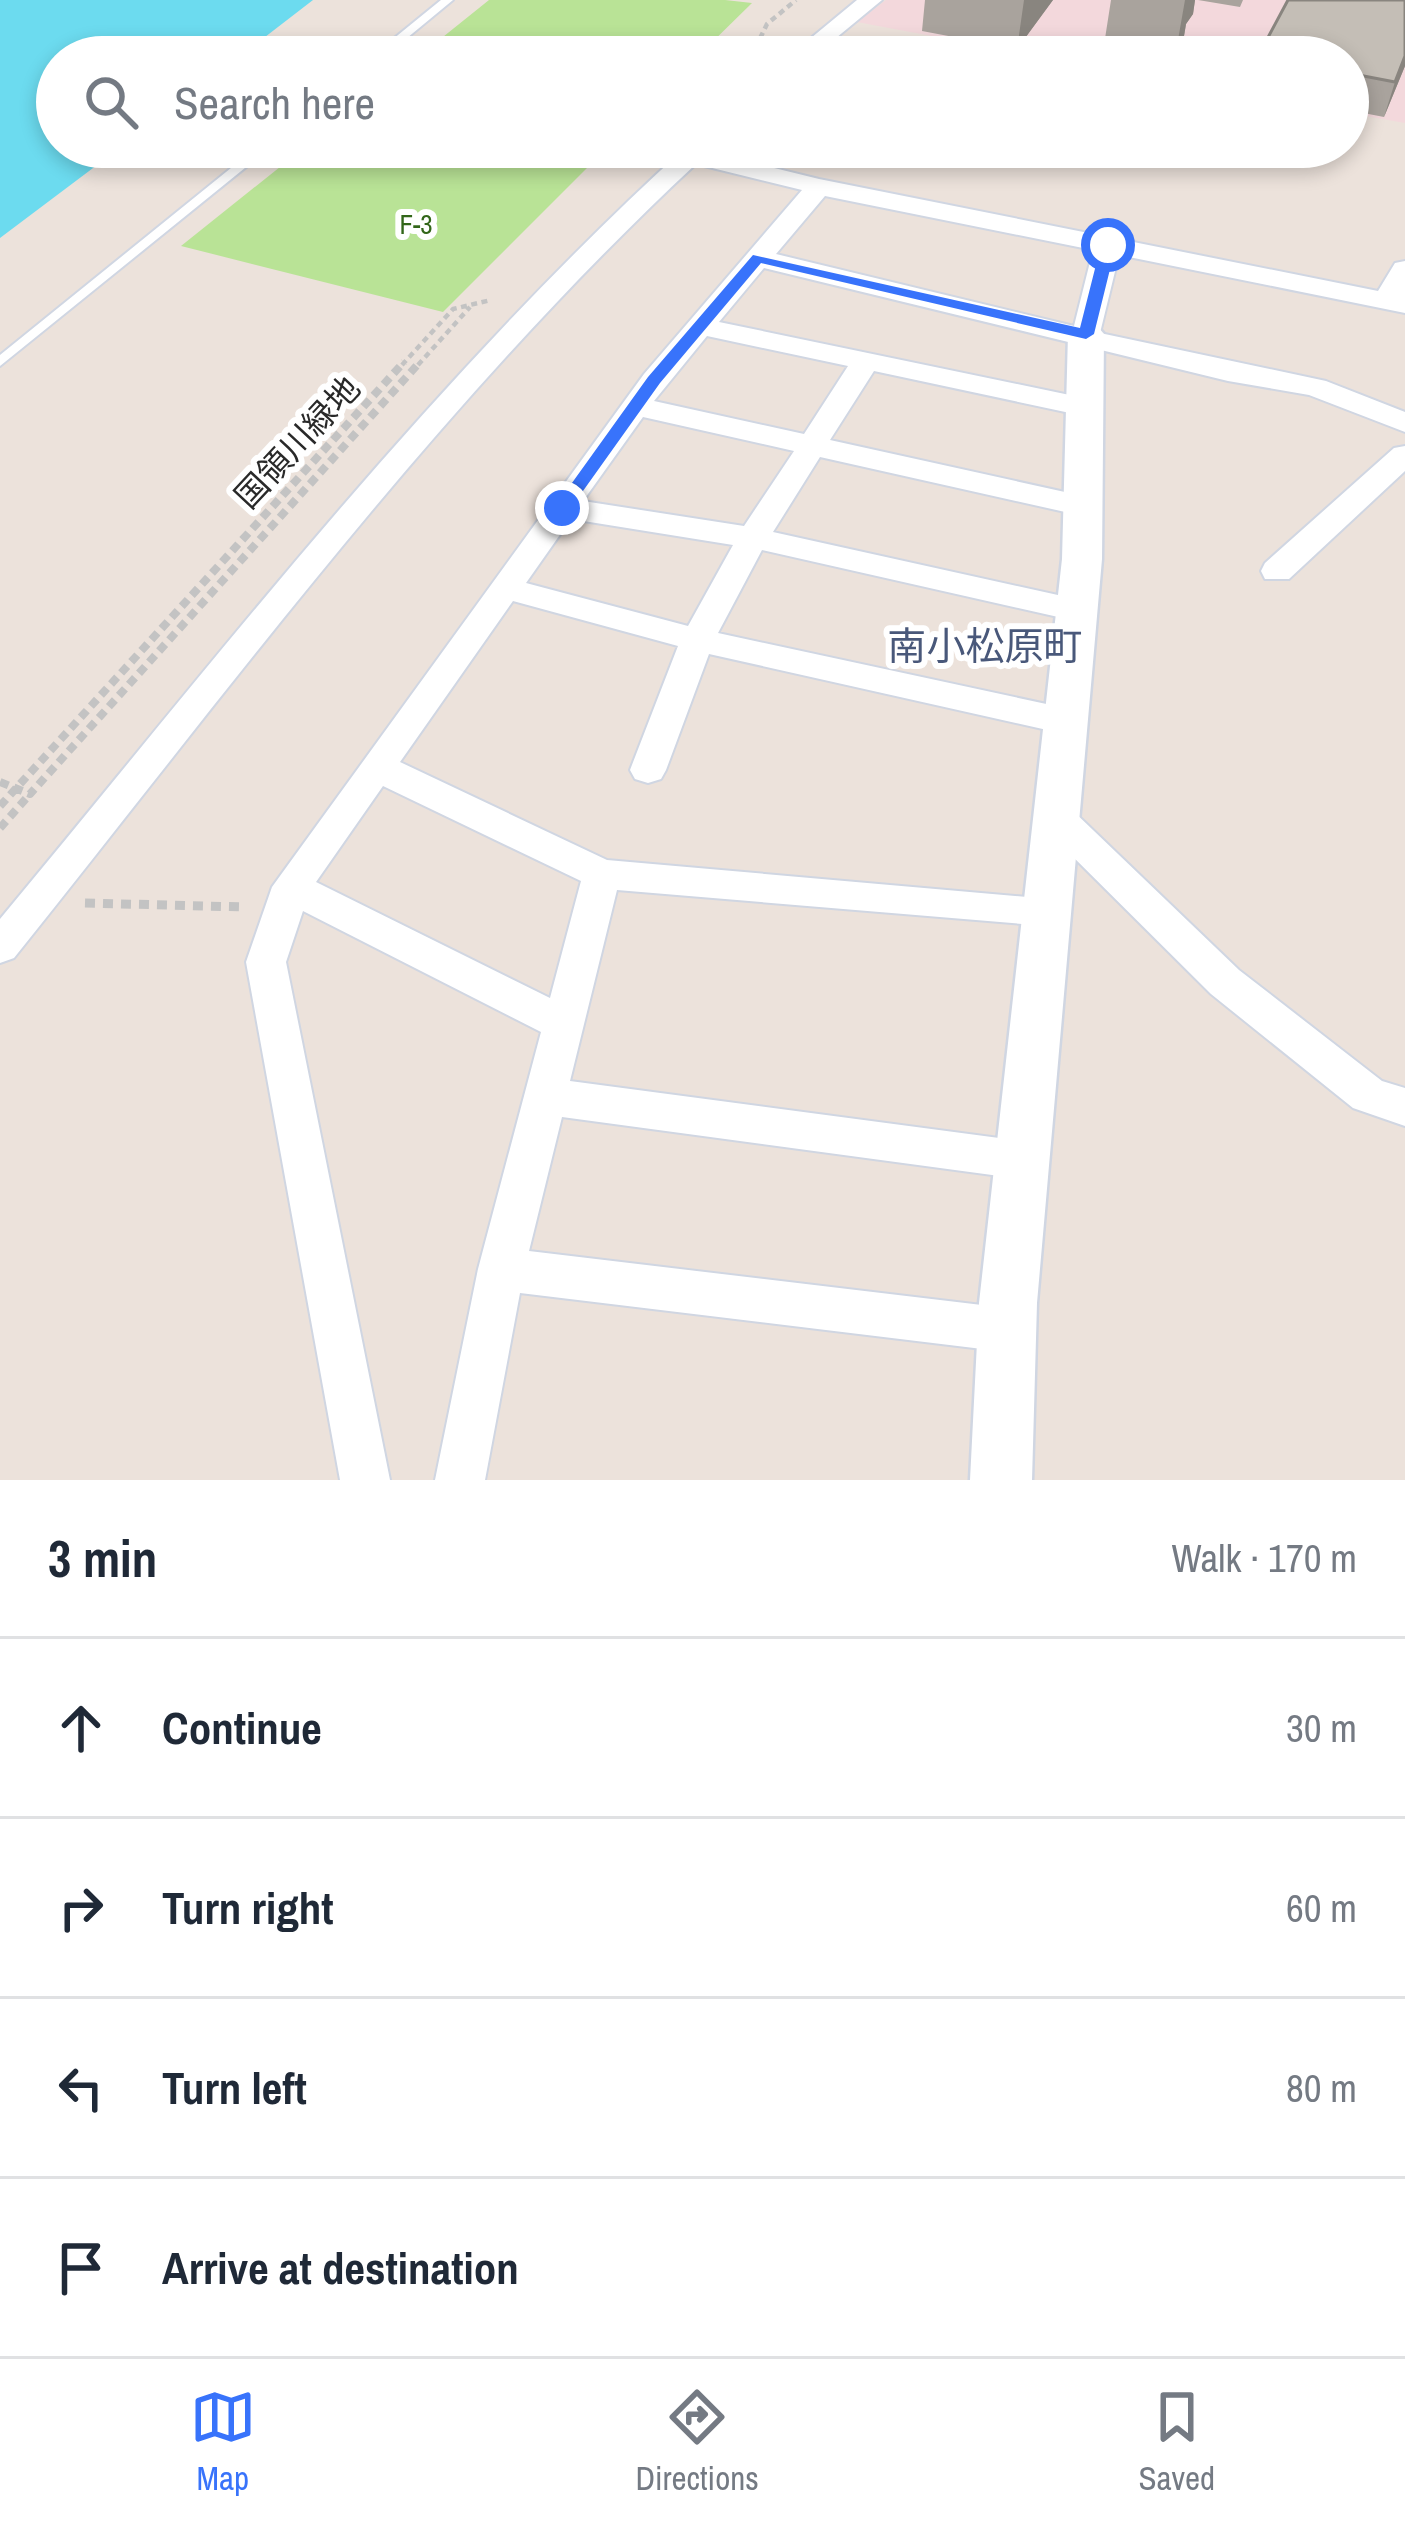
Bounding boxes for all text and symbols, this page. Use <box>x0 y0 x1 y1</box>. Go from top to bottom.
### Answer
search box <box>36 36 1369 168</box>
icon: search <box>78 69 144 135</box>
text: Search here <box>174 72 375 133</box>
park label: F-3 <box>399 206 433 242</box>
route start <box>1081 218 1135 272</box>
street label: 国領川緑地 <box>225 367 369 517</box>
route end <box>535 481 589 535</box>
district label: 南小松原町 <box>887 620 1083 672</box>
text: 3 min <box>48 1524 157 1593</box>
text: Walk · 170 m <box>1172 1532 1357 1584</box>
icon: ahead <box>48 1695 114 1761</box>
text: Continue <box>162 1697 322 1758</box>
text: 30 m <box>1286 1702 1357 1754</box>
icon: right <box>48 1875 114 1941</box>
text: Turn right <box>162 1877 334 1938</box>
text: 60 m <box>1286 1882 1357 1934</box>
icon: left <box>48 2055 114 2121</box>
text: Turn left <box>162 2057 307 2118</box>
text: 80 m <box>1286 2062 1357 2114</box>
icon: arrive <box>48 2235 114 2301</box>
text: Arrive at destination <box>162 2237 519 2298</box>
tab: Map <box>190 2384 256 2500</box>
tab: Directions <box>635 2384 759 2500</box>
tab: Saved <box>1138 2384 1215 2500</box>

